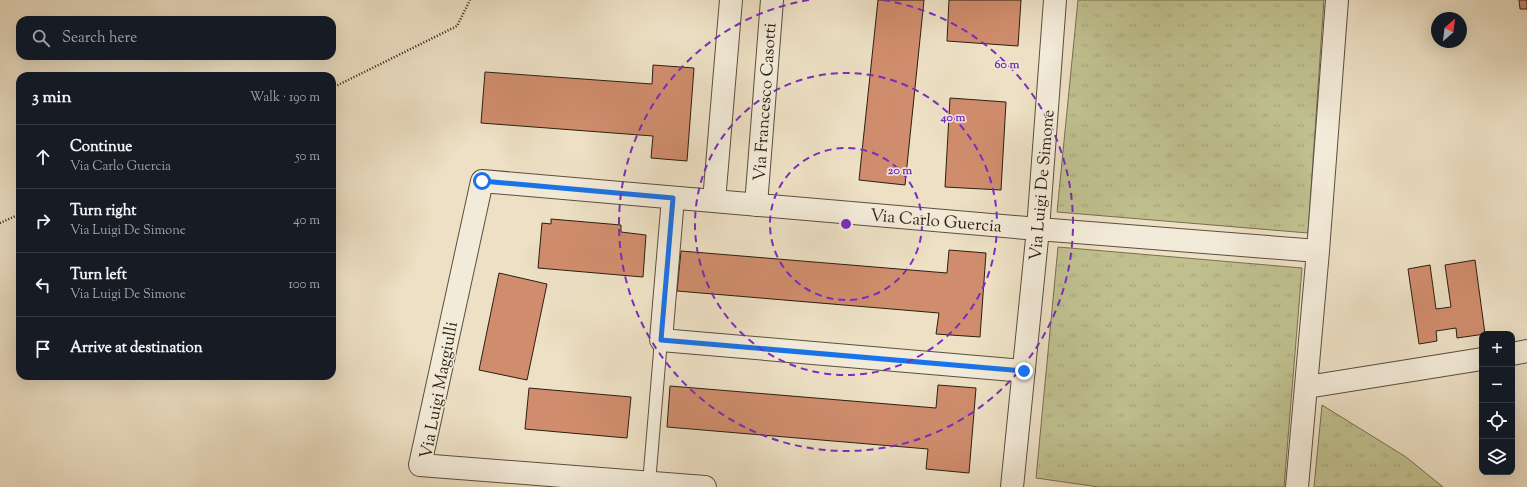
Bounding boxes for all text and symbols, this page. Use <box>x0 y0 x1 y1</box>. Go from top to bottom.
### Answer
north arrow <box>1431 12 1467 48</box>
search box <box>16 16 336 60</box>
street label: Via Francesco Casotti <box>748 22 784 182</box>
icon: search <box>30 27 52 49</box>
text: Search here <box>62 28 137 49</box>
text: 60 m <box>995 56 1019 74</box>
text: 3 min <box>32 86 71 110</box>
text: Walk · 190 m <box>250 89 320 107</box>
text: 40 m <box>940 109 965 127</box>
street label: Via Luigi De Simone <box>1024 109 1062 262</box>
text: Continue <box>70 137 132 158</box>
icon: ahead <box>32 146 54 168</box>
text: 50 m <box>295 148 320 166</box>
text: Via Carlo Guercia <box>70 158 171 176</box>
text: 20 m <box>888 162 912 180</box>
route start <box>473 172 491 190</box>
text: Turn right <box>70 201 136 222</box>
street label: Via Carlo Guercia <box>869 204 1003 240</box>
icon: right <box>32 210 54 232</box>
text: 40 m <box>293 212 320 230</box>
centre of rings <box>839 217 853 231</box>
text: Via Luigi De Simone <box>70 222 186 240</box>
text: Turn left <box>70 265 127 286</box>
icon: left <box>32 274 54 296</box>
text: 100 m <box>288 276 320 294</box>
text: Via Luigi De Simone <box>70 286 186 304</box>
street label: Via Luigi Maggiulli <box>415 320 465 461</box>
map controls <box>1479 331 1515 475</box>
button: + <box>1479 331 1515 367</box>
icon: arrive <box>32 338 54 360</box>
text: Arrive at destination <box>70 338 203 359</box>
route end <box>1015 362 1033 380</box>
button: − <box>1479 367 1515 403</box>
button: locate <box>1479 403 1515 439</box>
button: layers <box>1479 439 1515 475</box>

